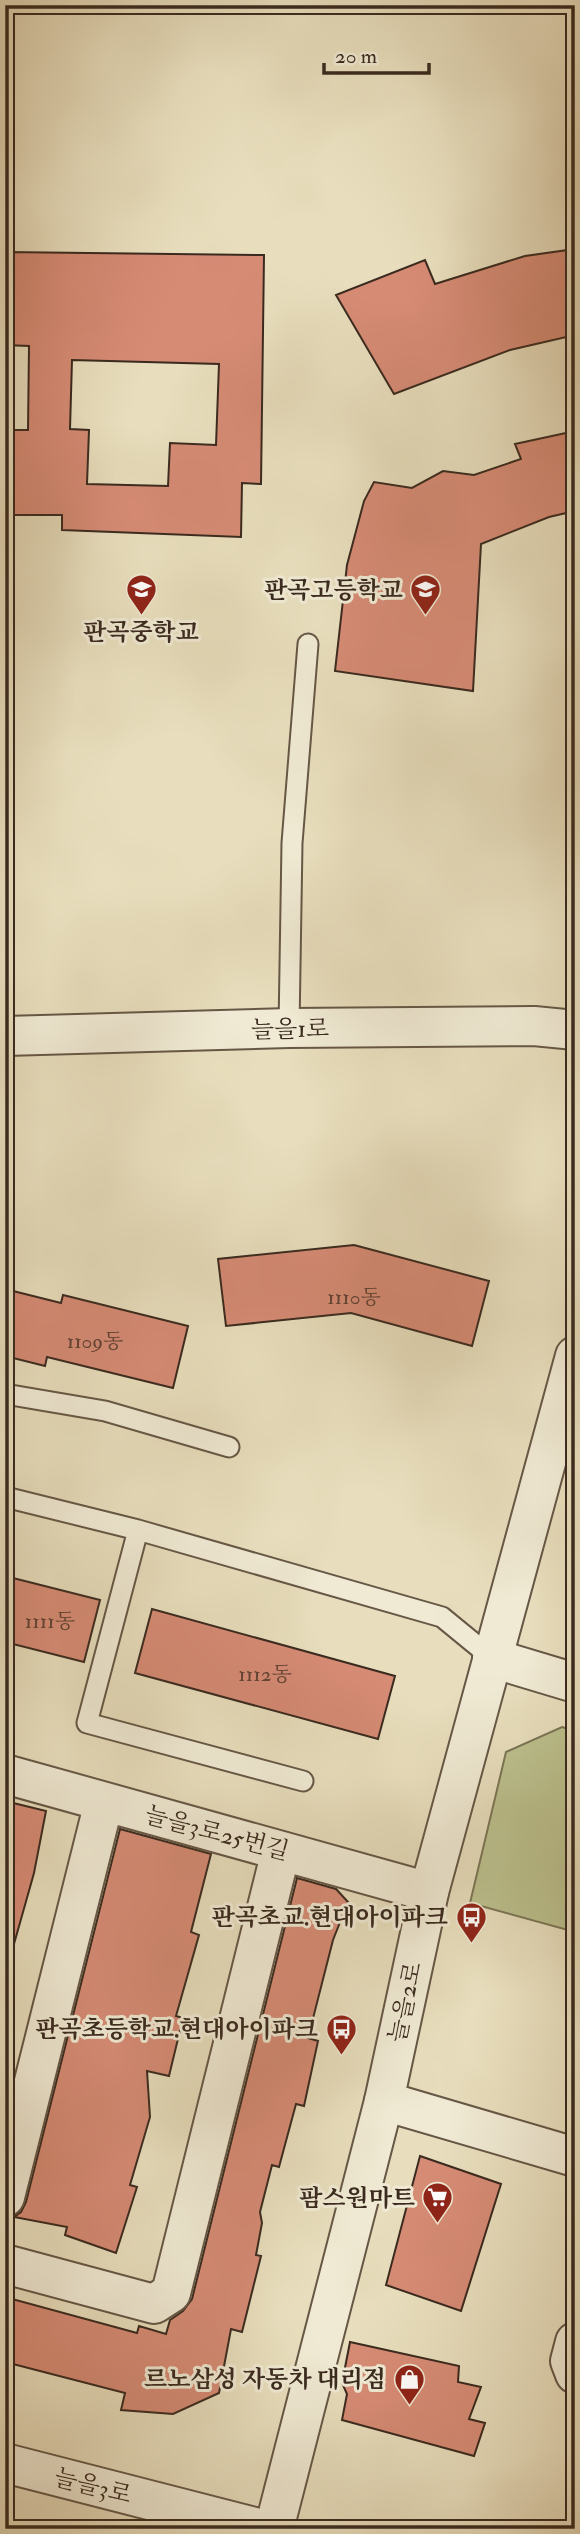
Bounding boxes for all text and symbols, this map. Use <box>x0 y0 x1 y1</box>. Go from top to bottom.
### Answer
scale bar <box>324 32 430 76</box>
text: 20 m <box>335 43 377 70</box>
school or university icon: 판곡중학교 <box>124 573 158 617</box>
school or university icon: 판곡고등학교 <box>409 573 443 617</box>
place label: 판곡고등학교 <box>264 575 403 606</box>
place label: 판곡중학교 <box>83 617 199 648</box>
street label: 늘을1로 <box>251 1013 329 1046</box>
house number: 1110동 <box>327 1284 381 1311</box>
house number: 1109동 <box>67 1328 123 1355</box>
house number: 1111동 <box>25 1608 75 1635</box>
house number: 1112동 <box>238 1661 292 1688</box>
street label: 늘을3로25번길 <box>141 1799 292 1868</box>
bus stop icon: 판곡초교.현대아이파크 <box>454 1900 488 1944</box>
place label: 판곡초교.현대아이파크 <box>211 1902 448 1933</box>
street label: 늘을2로 <box>382 1959 429 2045</box>
bus stop icon: 판곡초등학교.현대아이파크 <box>324 2012 358 2056</box>
place label: 판곡초등학교.현대아이파크 <box>35 2014 318 2045</box>
supermarket icon: 팜스원마트 <box>421 2181 455 2225</box>
place label: 팜스원마트 <box>299 2183 415 2214</box>
shop icon: 르노삼성 자동차 대리점 <box>392 2362 426 2406</box>
place label: 르노삼성 자동차 대리점 <box>144 2364 386 2395</box>
street label: 늘을3로 <box>51 2462 135 2511</box>

